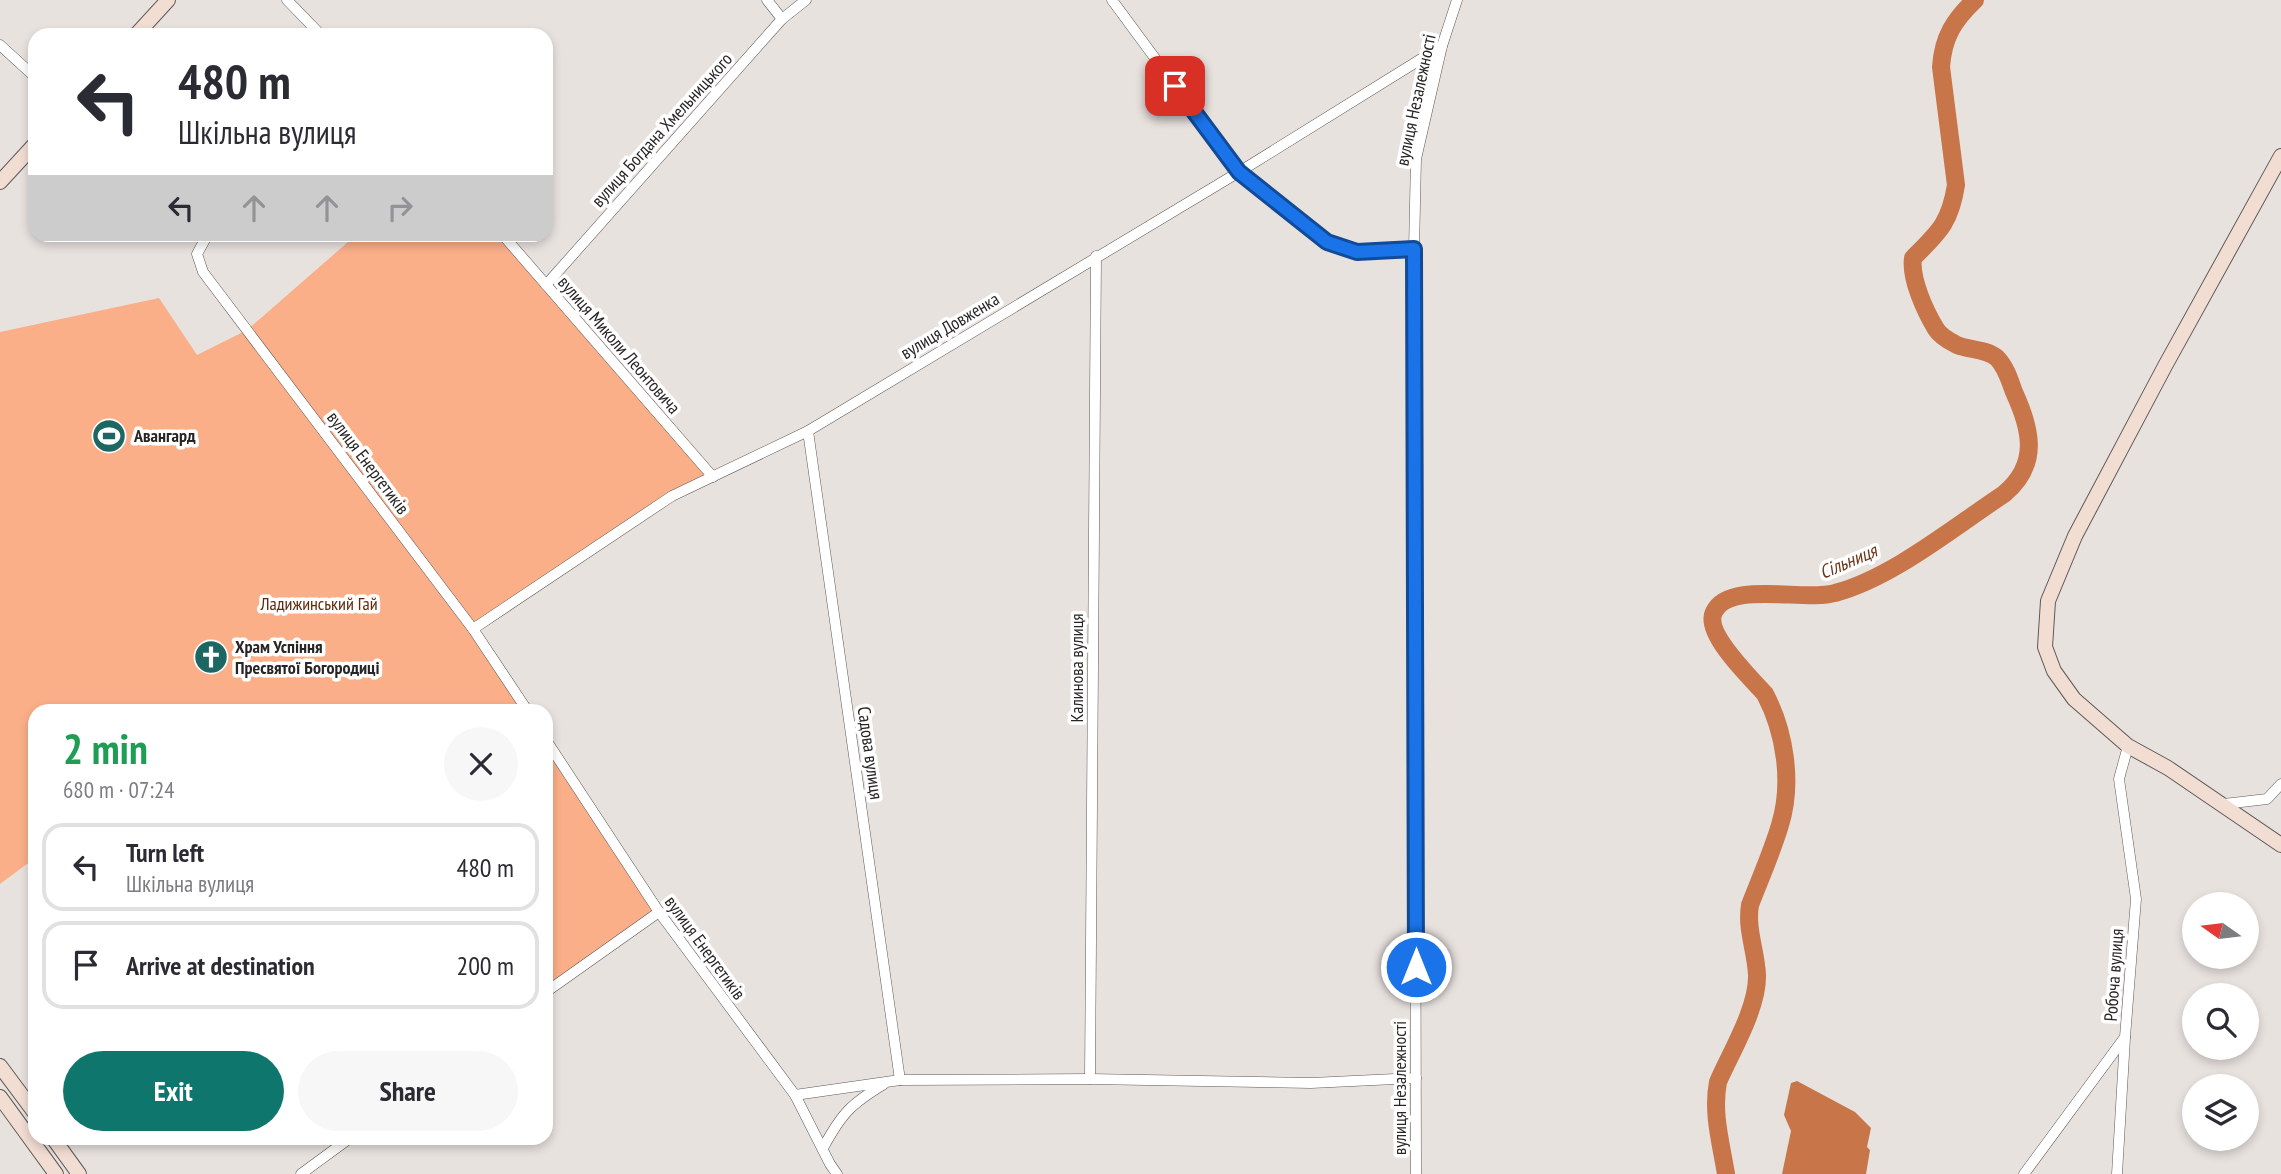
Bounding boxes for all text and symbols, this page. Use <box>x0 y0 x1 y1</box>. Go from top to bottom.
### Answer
street label: вулиця Незалежності <box>1390 32 1441 168</box>
street label: вулиця Богдана Хмельницького <box>586 48 737 212</box>
text: 480 m <box>178 49 291 113</box>
icon: left <box>63 56 154 147</box>
pin <box>1145 56 1205 116</box>
icon: arrive <box>1156 67 1194 105</box>
text: Шкільна вулиця <box>178 111 356 153</box>
icon: left <box>162 189 200 227</box>
icon: ahead <box>235 189 273 227</box>
icon: ahead <box>308 189 346 227</box>
icon: right <box>381 189 419 227</box>
street label: вулиця Миколи Леонтовича <box>553 271 686 418</box>
street label: вулиця Довженка <box>896 287 1003 364</box>
street label: вулиця Енергетиків <box>322 407 415 519</box>
sports icon: Авангард <box>90 417 128 455</box>
place label: Авангард <box>133 424 196 447</box>
water label: Сільниця <box>1816 538 1882 584</box>
park label: Ладижинський Гай <box>259 592 378 615</box>
street label: Калинова вулиця <box>1065 613 1088 723</box>
place label: Храм Успіння Пресвятої Богородиці <box>235 635 380 679</box>
church icon: Храм Успіння Пресвятої Богородиці <box>192 638 230 676</box>
street label: Садова вулиця <box>853 705 888 801</box>
text: 2 min <box>63 721 148 776</box>
button: close <box>444 727 518 801</box>
text: 680 m · 07:24 <box>63 775 175 804</box>
text: Turn left <box>126 836 204 869</box>
icon: left <box>67 848 105 886</box>
text: 480 m <box>456 851 514 884</box>
text: Шкільна вулиця <box>126 869 254 898</box>
street label: вулиця Енергетиків <box>660 891 751 1004</box>
north arrow <box>2182 892 2259 970</box>
map controls <box>2182 892 2259 1151</box>
street label: Робоча вулиця <box>2099 928 2128 1022</box>
position arrow <box>1379 930 1453 1004</box>
icon: arrive <box>67 946 105 984</box>
text: Arrive at destination <box>126 949 315 982</box>
text: 200 m <box>456 949 514 982</box>
button: search <box>2182 983 2259 1060</box>
street label: вулиця Незалежності <box>1388 1021 1411 1155</box>
button: Exit <box>63 1051 284 1131</box>
button: Share <box>298 1051 518 1131</box>
button: layers <box>2182 1074 2259 1151</box>

